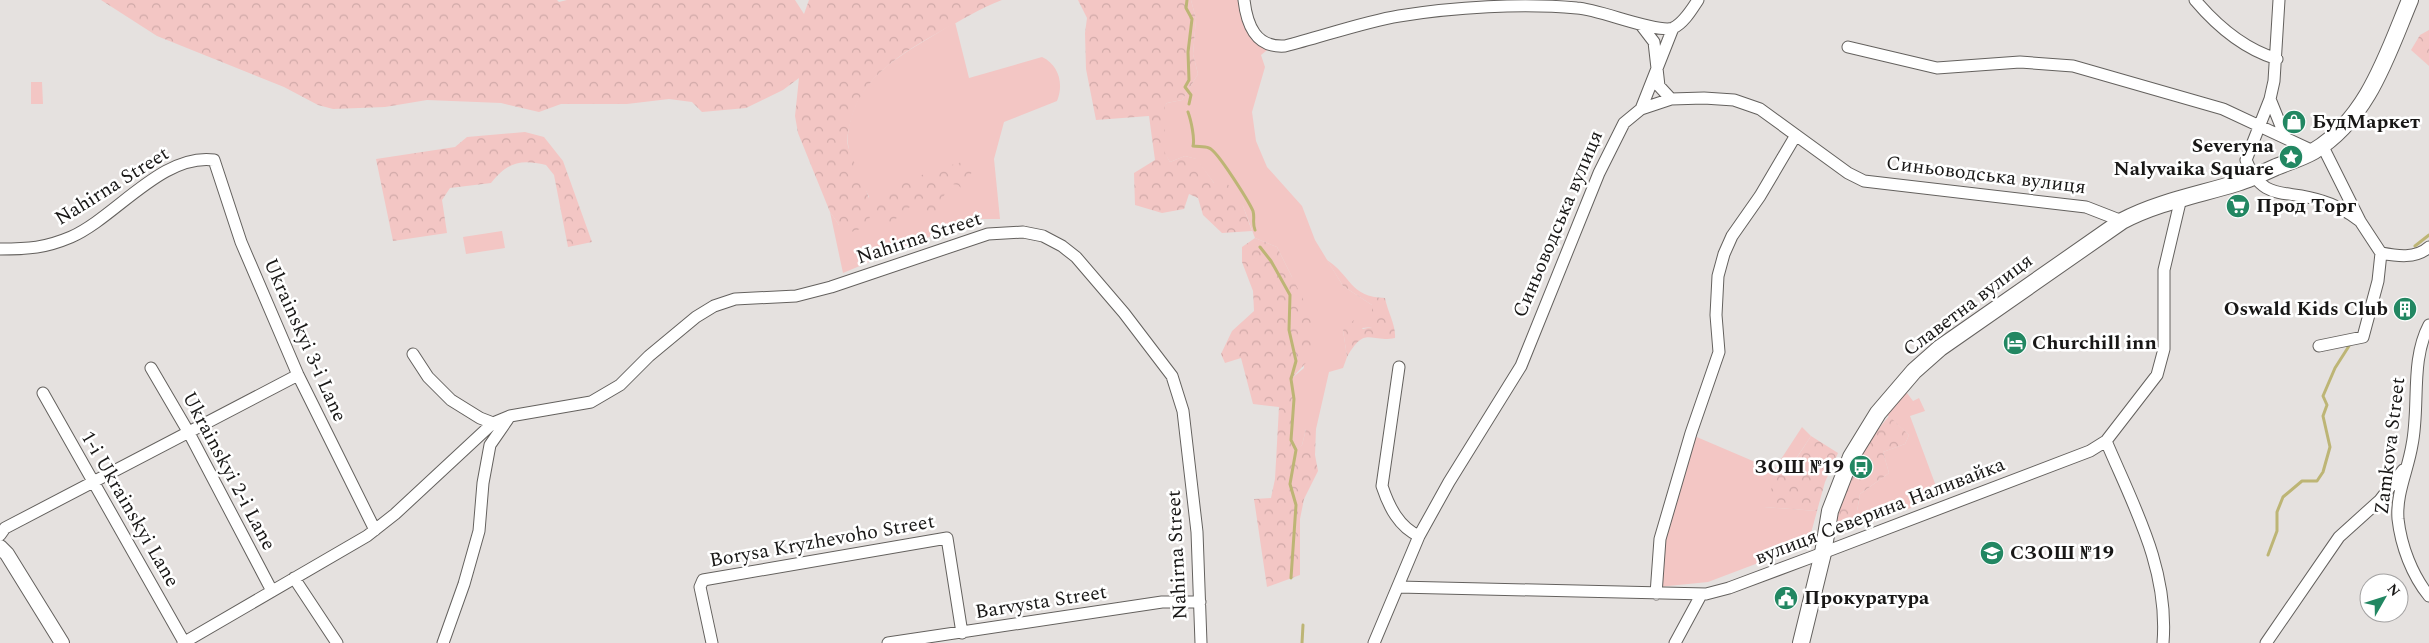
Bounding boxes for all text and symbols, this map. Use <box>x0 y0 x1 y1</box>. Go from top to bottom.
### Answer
place label: БудМаркет <box>2312 107 2420 137</box>
shop icon: БудМаркет <box>2281 109 2307 135</box>
street label: Синьоводська вулиця <box>1505 126 1611 322</box>
place label: Severyna Nalyvaika Square <box>2113 131 2275 184</box>
street label: Nahirna Street <box>49 139 175 233</box>
place icon: Severyna Nalyvaika Square <box>2278 144 2304 170</box>
street label: Синьоводська вулиця <box>1884 148 2088 202</box>
place label: Прод Торг <box>2256 191 2356 221</box>
supermarket icon: Прод Торг <box>2225 193 2251 219</box>
street label: Nahirna Street <box>853 204 985 272</box>
street label: Славетна вулиця <box>1897 246 2039 364</box>
street label: Ukrainskyi 3-i Lane <box>255 253 355 427</box>
place label: Oswald Kids Club <box>2224 294 2388 324</box>
building icon: Oswald Kids Club <box>2392 296 2418 322</box>
place label: Churchill inn <box>2032 328 2157 358</box>
hotel icon: Churchill inn <box>2002 330 2028 356</box>
street label: Zamkova Street <box>2367 376 2413 516</box>
street label: Ukrainskyi 2-i Lane <box>174 386 284 556</box>
street label: 1-i Ukrainskyi Lane <box>73 425 187 593</box>
street label: вулиця Северина Наливайка <box>1751 449 2010 573</box>
place label: ЗОШ №19 <box>1754 452 1844 482</box>
bus stop icon: ЗОШ №19 <box>1848 454 1874 480</box>
street label: Nahirna Street <box>1159 489 1195 621</box>
street label: Borysa Kryzhevoho Street <box>707 506 937 576</box>
place label: СЗОШ №19 <box>2010 538 2114 568</box>
school or university icon: СЗОШ №19 <box>1979 540 2005 566</box>
north arrow <box>2359 573 2409 623</box>
street label: Barvysta Street <box>973 577 1109 627</box>
text: N <box>2382 579 2405 601</box>
place label: Прокуратура <box>1804 583 1930 613</box>
public building icon: Прокуратура <box>1773 585 1799 611</box>

